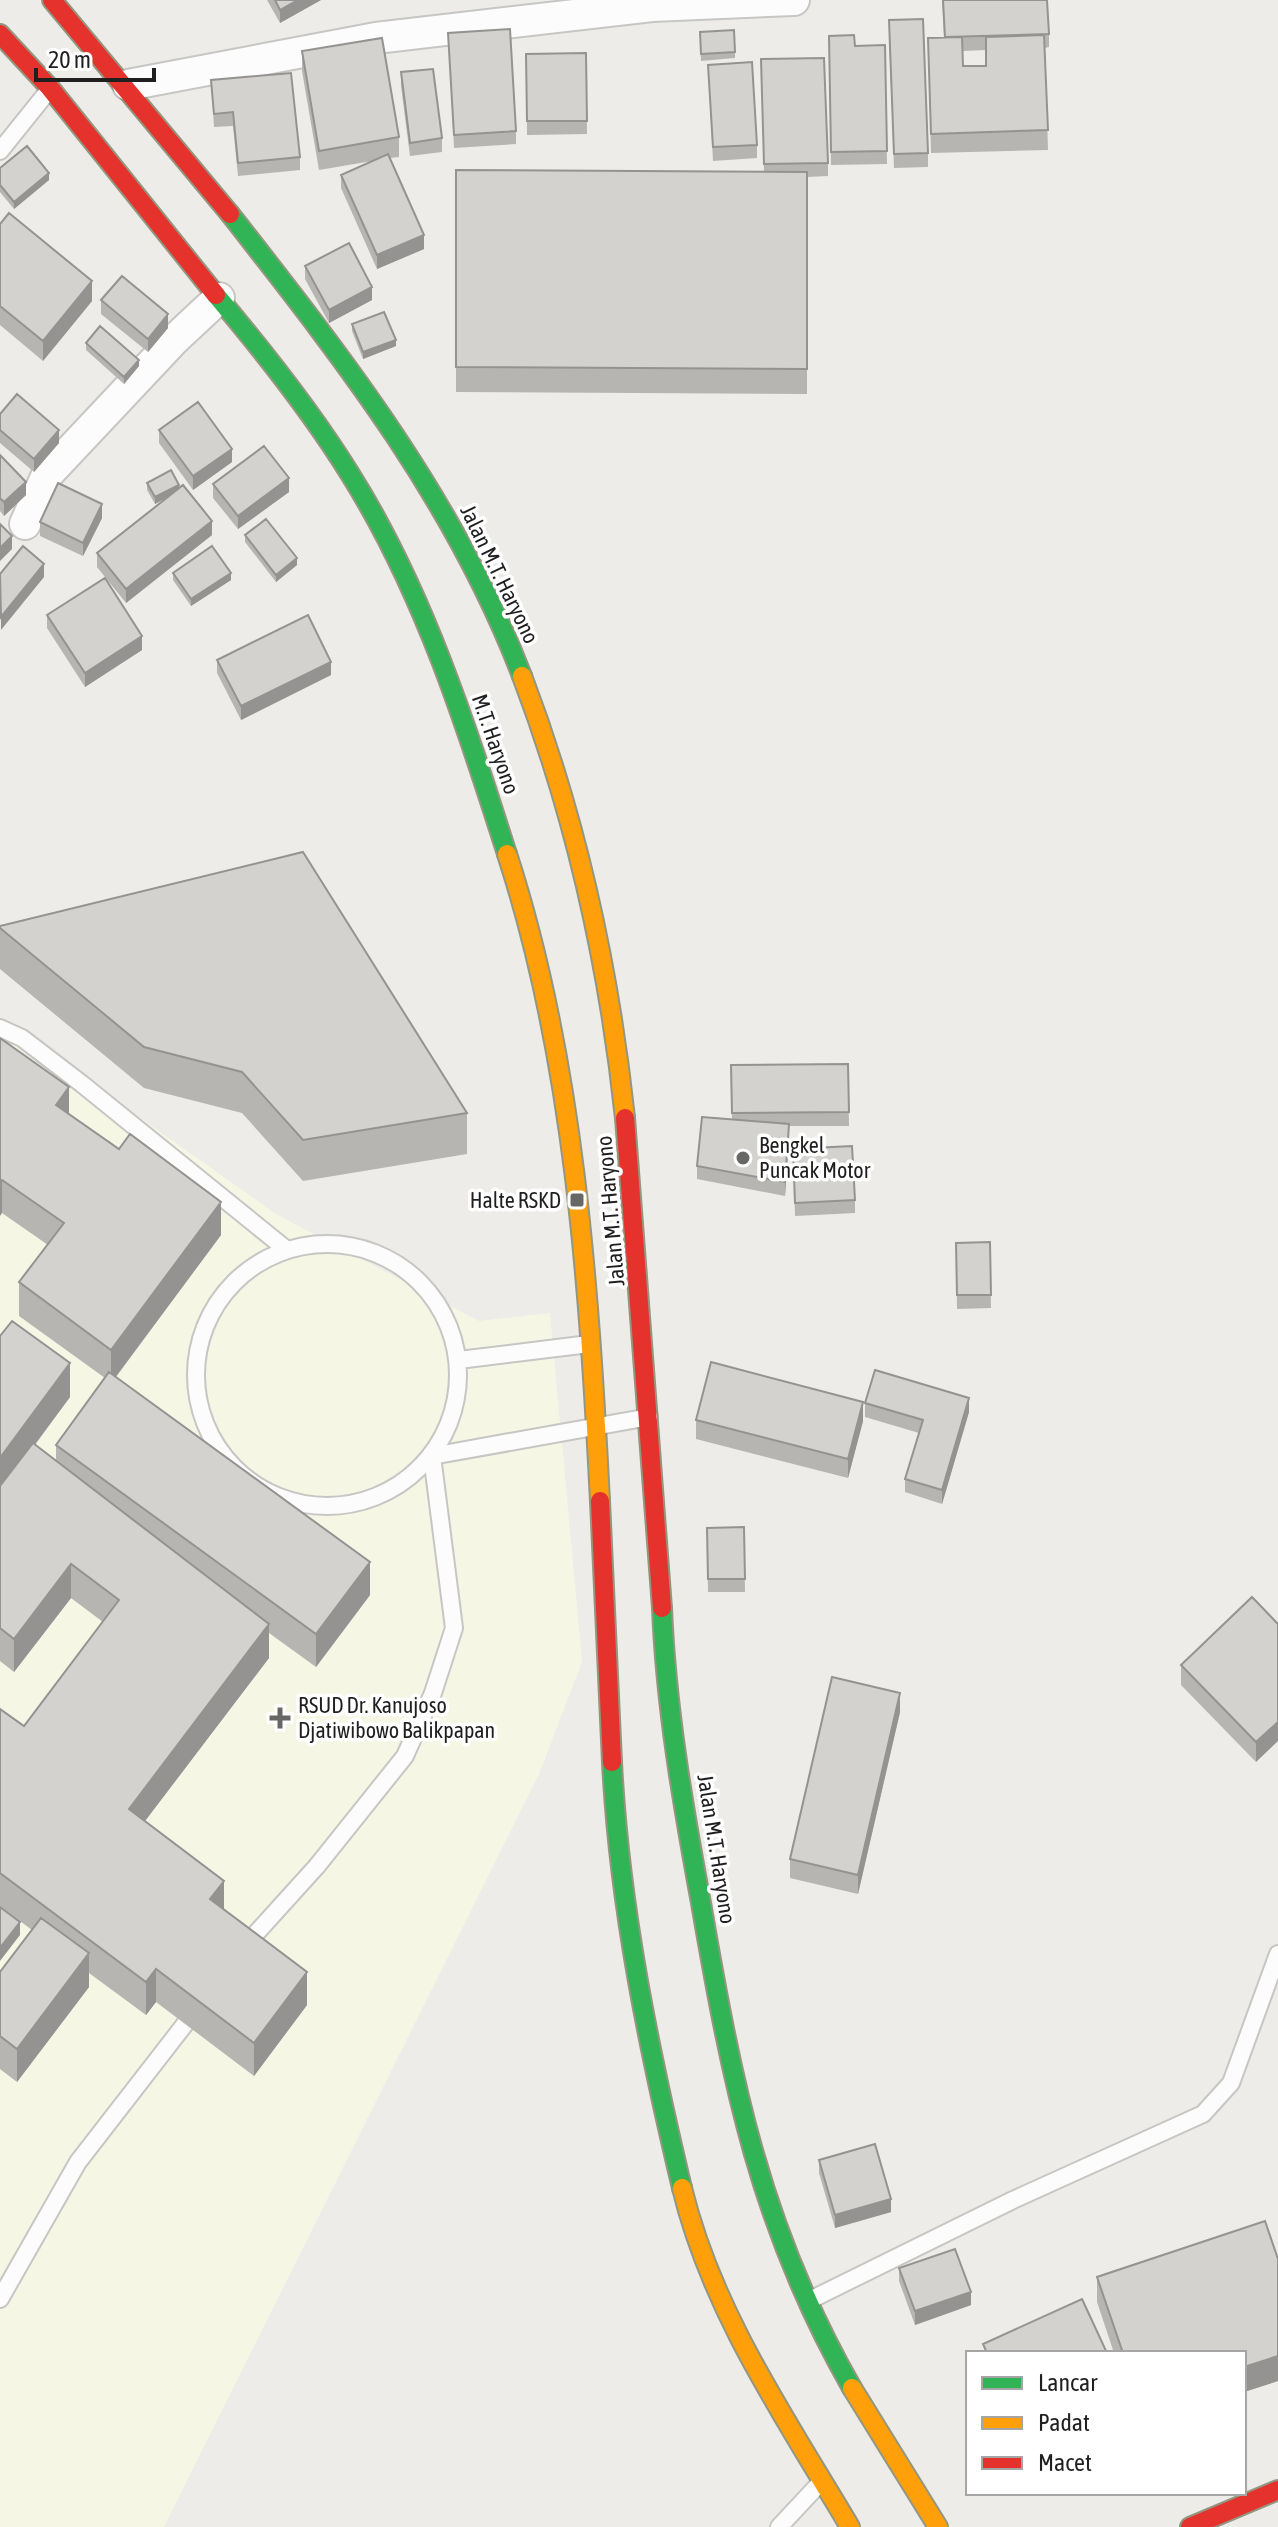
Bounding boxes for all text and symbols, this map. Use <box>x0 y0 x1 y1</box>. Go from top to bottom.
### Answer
scale bar <box>36 32 154 82</box>
text: 20 m <box>48 46 91 73</box>
street label: Jalan M.T. Haryono <box>455 501 545 647</box>
street label: M.T. Haryono <box>467 691 525 797</box>
place label: Bengkel Puncak Motor <box>759 1132 871 1183</box>
street label: Jalan M.T. Haryono <box>590 1135 630 1287</box>
marker: Bengkel Puncak Motor <box>734 1149 752 1167</box>
place label: Halte RSKD <box>470 1187 561 1213</box>
marker: Halte RSKD <box>568 1191 586 1209</box>
place label: RSUD Dr. Kanujoso Djatiwibowo Balikpapan <box>298 1692 495 1743</box>
marker: RSUD Dr. Kanujoso Djatiwibowo Balikpapan <box>269 1707 291 1729</box>
street label: Jalan M.T. Haryono <box>692 1772 742 1926</box>
legend <box>966 2351 1246 2495</box>
text: Lancar <box>1038 2369 1098 2396</box>
text: Padat <box>1038 2409 1090 2436</box>
text: Macet <box>1038 2449 1092 2476</box>

